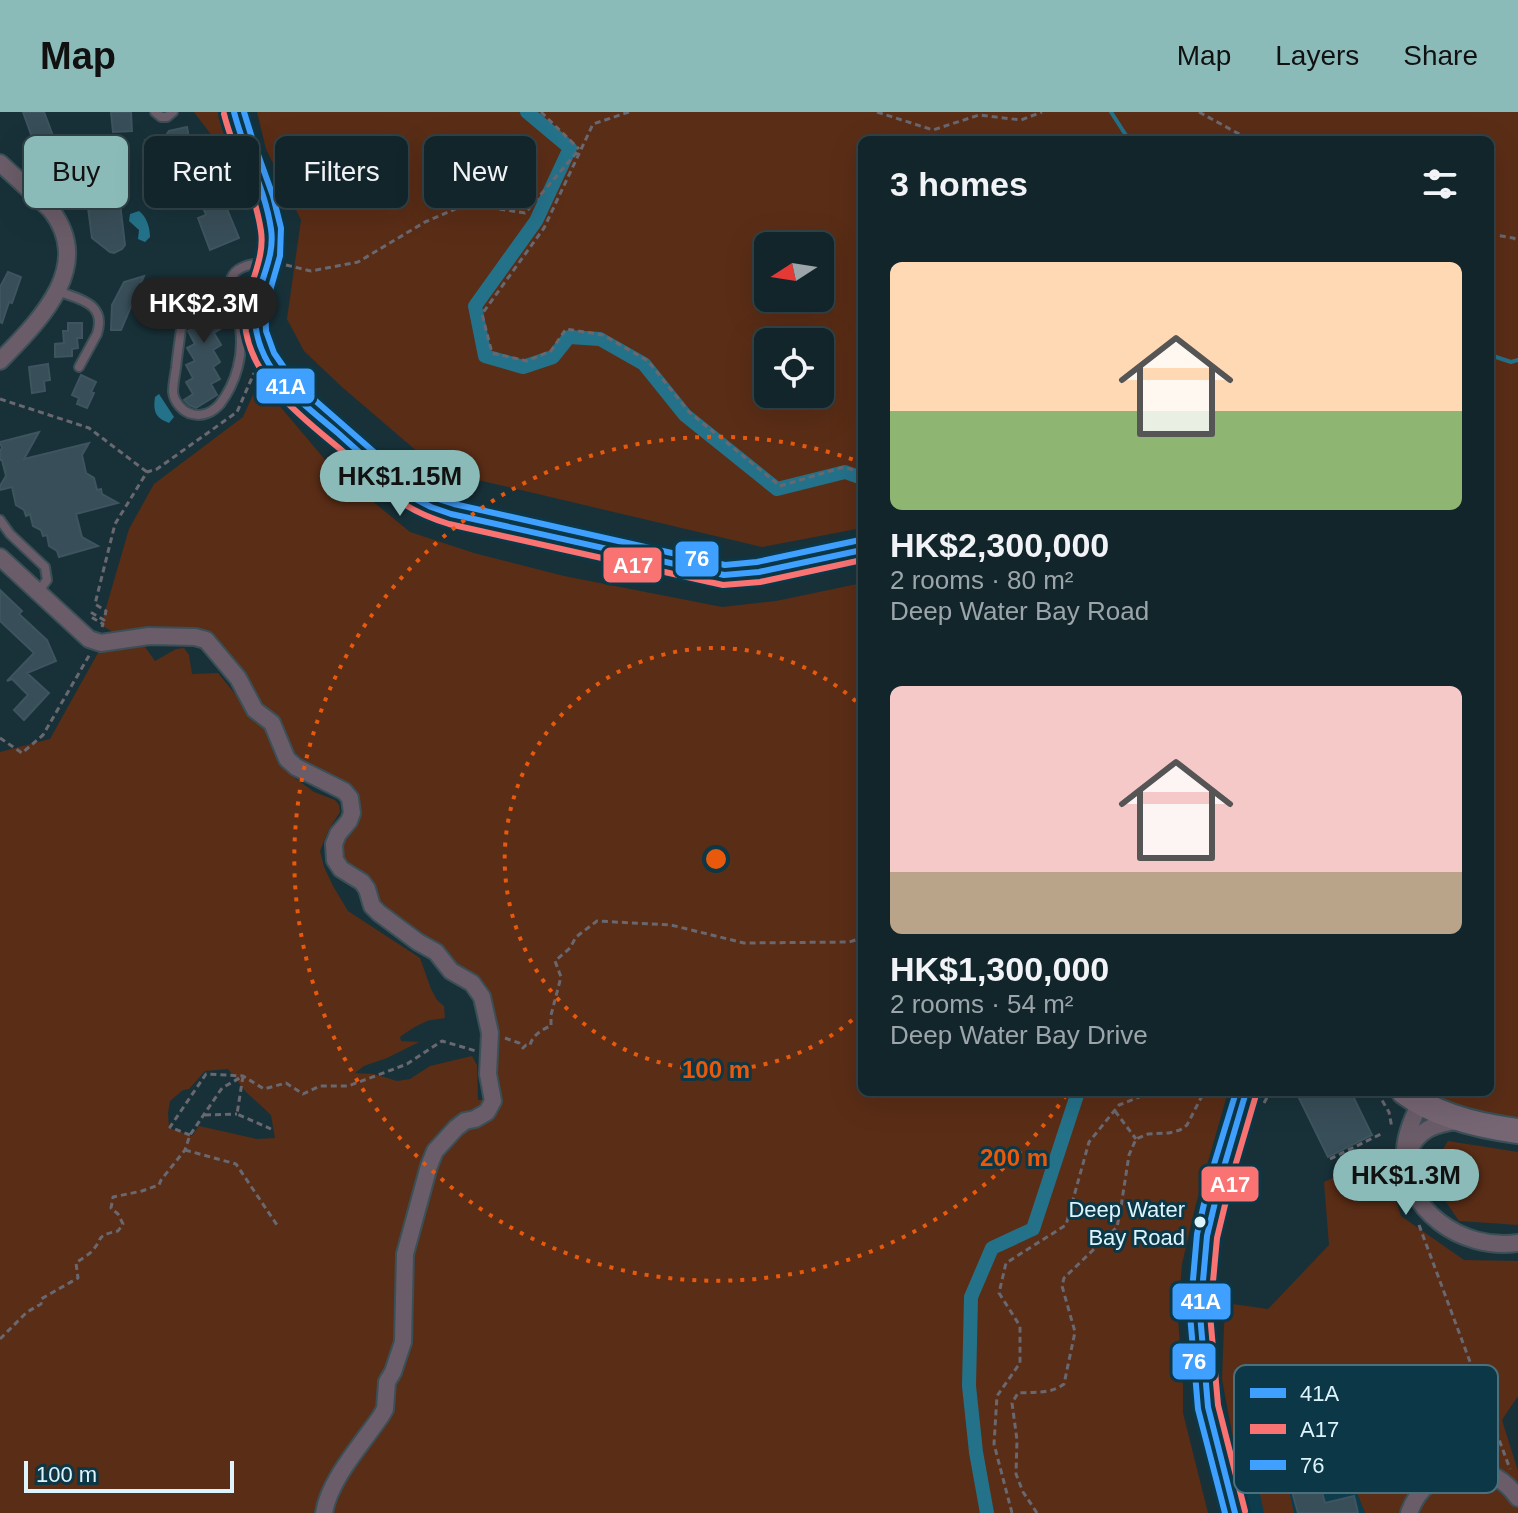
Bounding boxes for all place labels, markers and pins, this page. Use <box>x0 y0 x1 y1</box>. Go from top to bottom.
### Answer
pin: HK$2.3M <box>130 277 278 345</box>
pin: HK$1.15M <box>317 450 483 518</box>
centre of rings <box>702 845 730 873</box>
pin: HK$1.3M <box>1332 1149 1480 1217</box>
place label: Deep Water Bay Road <box>1068 1197 1185 1250</box>
marker: Deep Water Bay Road <box>1192 1214 1208 1230</box>

